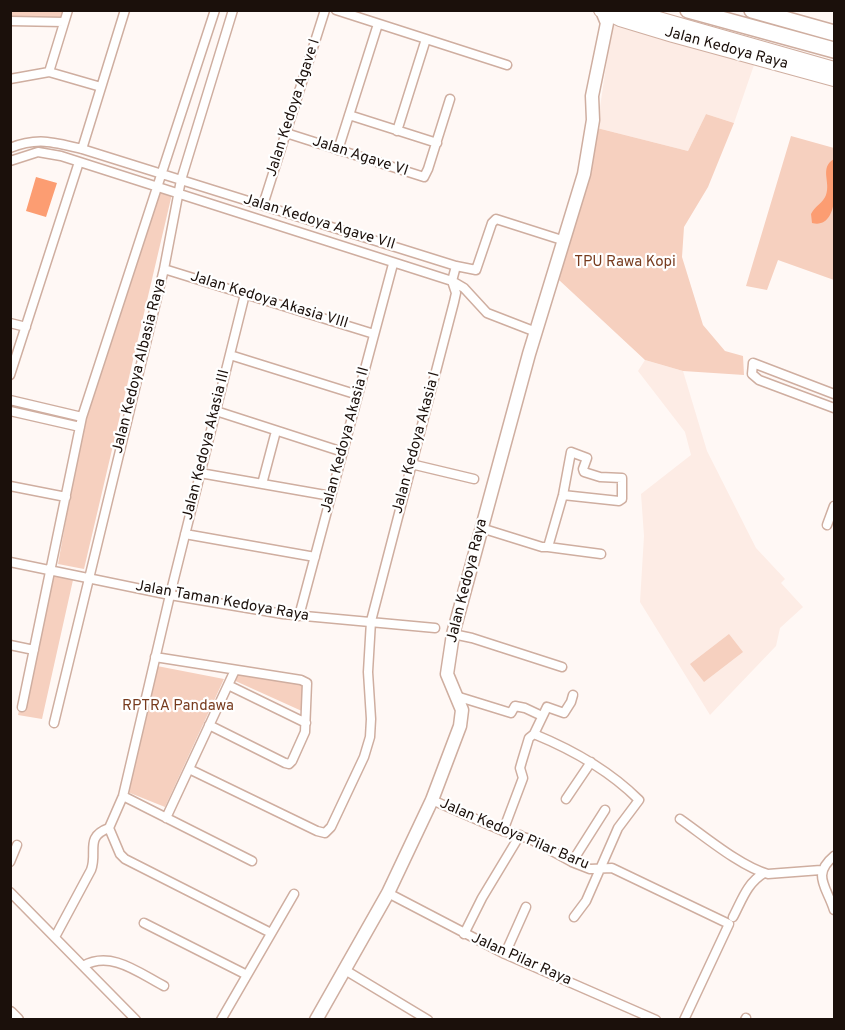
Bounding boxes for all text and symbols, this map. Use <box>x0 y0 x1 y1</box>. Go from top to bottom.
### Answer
street label: Jalan Kedoya Raya <box>662 24 790 74</box>
street label: Jalan Kedoya Agave I <box>263 37 325 179</box>
street label: Jalan Agave VI <box>310 133 410 181</box>
street label: Jalan Kedoya Agave VII <box>241 191 397 255</box>
park label: TPU Rawa Kopi <box>574 254 676 272</box>
street label: Jalan Kedoya Akasia VIII <box>188 268 350 334</box>
street label: Jalan Kedoya Albasia Raya <box>110 277 170 455</box>
street label: Jalan Kedoya Akasia II <box>318 365 374 515</box>
street label: Jalan Kedoya Akasia III <box>180 368 234 522</box>
street label: Jalan Kedoya Akasia I <box>389 370 445 516</box>
street label: Jalan Kedoya Raya <box>444 517 492 645</box>
street label: Jalan Taman Kedoya Raya <box>134 578 310 626</box>
park label: RPTRA Pandawa <box>122 698 234 716</box>
street label: Jalan Kedoya Pilar Baru <box>437 795 591 875</box>
street label: Jalan Pilar Raya <box>468 930 574 990</box>

